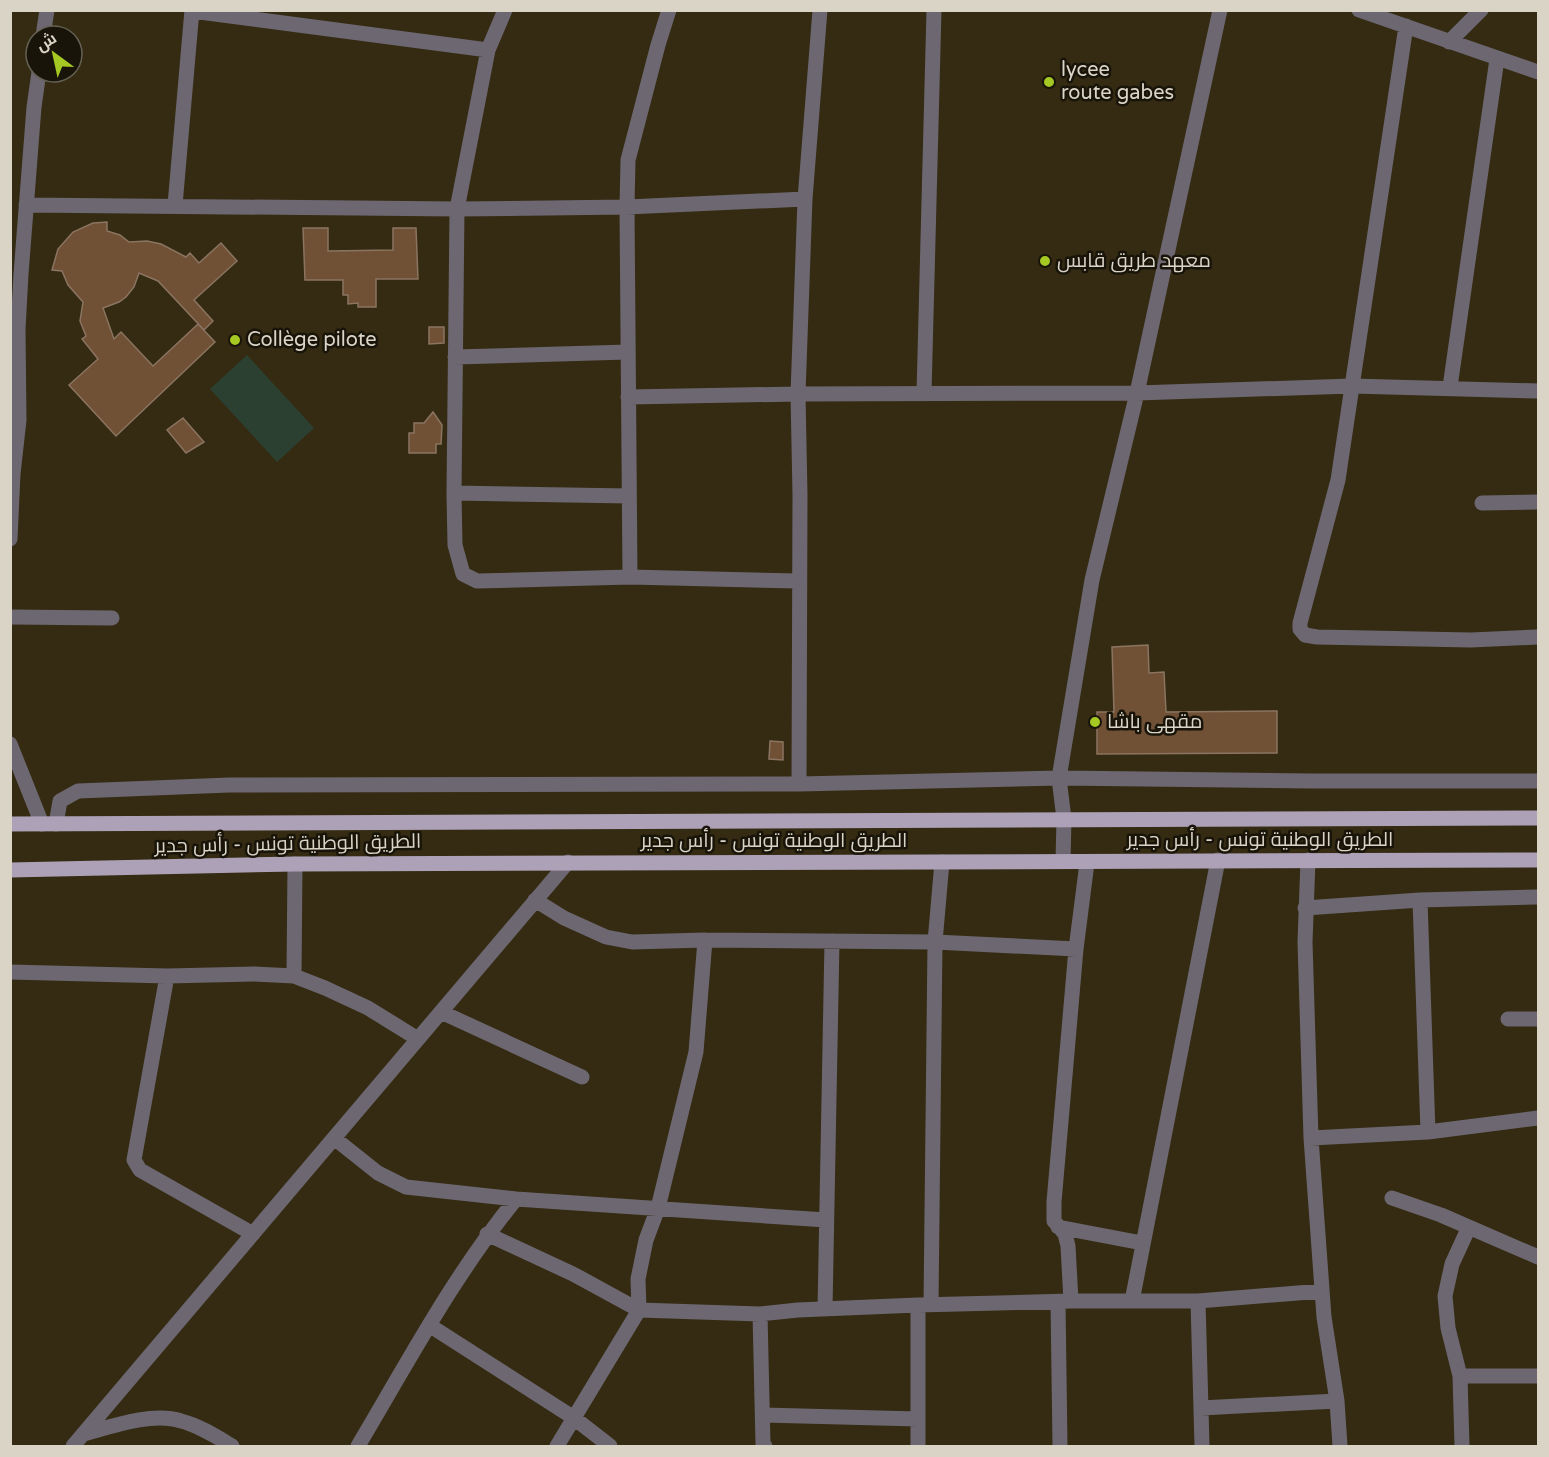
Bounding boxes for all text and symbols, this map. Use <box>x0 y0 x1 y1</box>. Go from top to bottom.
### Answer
north arrow <box>24 24 84 84</box>
text: ش <box>32 28 60 56</box>
place label: lycee route gabes <box>1061 58 1174 105</box>
marker: lycee route gabes <box>1042 75 1056 89</box>
place label: معهد طريق قابس <box>1057 249 1211 273</box>
marker: معهد طريق قابس <box>1038 254 1052 268</box>
place label: Collège pilote <box>247 328 377 352</box>
marker: Collège pilote <box>228 333 242 347</box>
place label: مقهى باشا <box>1107 710 1202 734</box>
marker: مقهى باشا <box>1088 715 1102 729</box>
street label: الطريق الوطنية تونس - رأس جدير <box>1126 827 1393 852</box>
street label: الطريق الوطنية تونس - رأس جدير <box>640 828 907 853</box>
street label: الطريق الوطنية تونس - رأس جدير <box>153 829 422 858</box>

